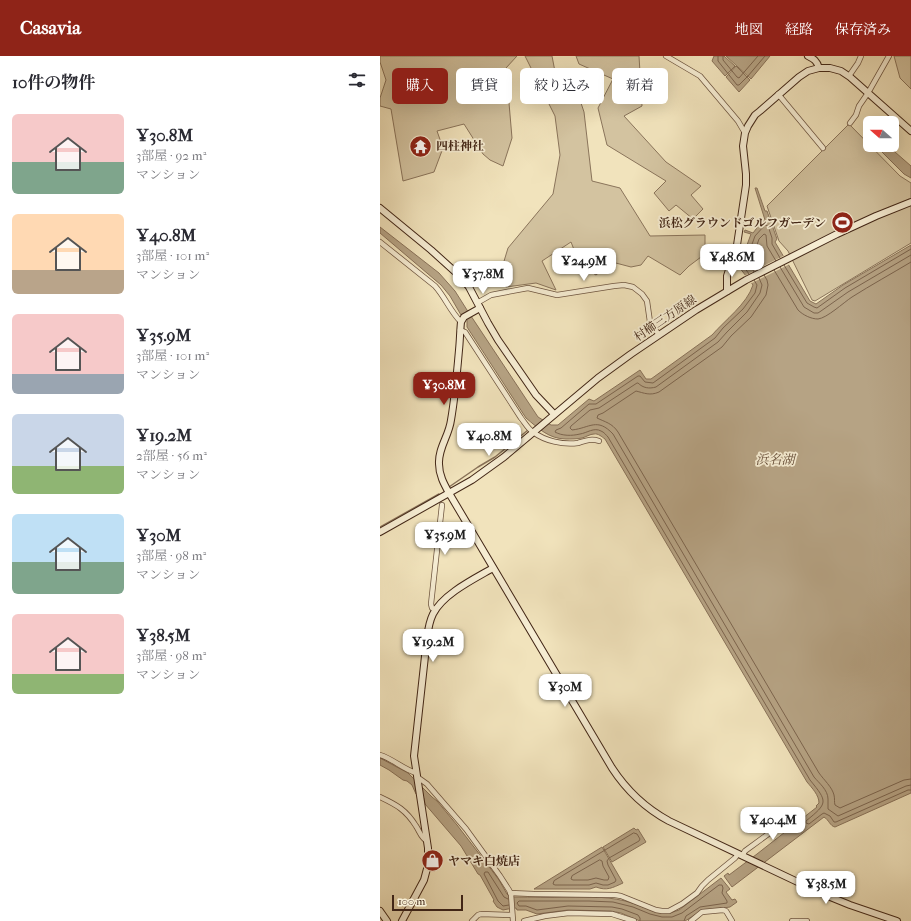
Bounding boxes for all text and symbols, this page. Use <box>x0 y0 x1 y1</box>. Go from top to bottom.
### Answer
text: Casavia <box>20 17 81 39</box>
text: 地図 <box>735 21 763 38</box>
text: 経路 <box>785 21 813 38</box>
text: 保存済み <box>835 21 891 38</box>
chip: 購入 <box>392 68 448 104</box>
chip: 賃貸 <box>456 68 512 104</box>
chip: 絞り込み <box>520 68 604 104</box>
chip: 新着 <box>612 68 668 104</box>
icon: filters <box>346 69 368 91</box>
text: 10件の物件 <box>12 72 95 92</box>
north arrow <box>863 116 899 152</box>
map controls <box>863 116 899 152</box>
text: ¥30.8M <box>136 125 193 145</box>
icon: home <box>44 130 92 178</box>
temple icon: 四柱神社 <box>408 133 434 159</box>
place label: 四柱神社 <box>436 139 484 153</box>
text: 3部屋 · 92 m² <box>136 148 206 163</box>
text: マンション <box>136 167 200 182</box>
sports icon: 浜松グラウンドゴルフガーデン <box>829 210 855 236</box>
place label: 浜松グラウンドゴルフガーデン <box>659 216 826 230</box>
text: ¥40.8M <box>136 225 196 245</box>
icon: home <box>44 230 92 278</box>
pin: ¥48.6M <box>699 244 765 278</box>
text: 3部屋 · 101 m² <box>136 248 209 263</box>
pin: ¥24.9M <box>551 248 617 282</box>
text: ¥48.6M <box>709 249 755 264</box>
text: ¥24.9M <box>561 253 607 268</box>
pin: ¥37.8M <box>450 261 516 295</box>
text: ¥37.8M <box>462 266 504 281</box>
text: マンション <box>136 267 200 282</box>
street label: 村櫛三方原線 <box>631 292 699 344</box>
text: ¥35.9M <box>136 325 191 345</box>
icon: home <box>44 330 92 378</box>
text: 3部屋 · 101 m² <box>136 348 209 363</box>
text: マンション <box>136 367 200 382</box>
pin: ¥30.8M <box>411 372 477 406</box>
text: ¥30.8M <box>422 377 466 392</box>
pin: ¥40.8M <box>456 423 522 457</box>
text: ¥19.2M <box>136 425 192 445</box>
text: ¥40.8M <box>466 428 512 443</box>
icon: home <box>44 430 92 478</box>
text: 2部屋 · 56 m² <box>136 448 207 463</box>
water label: 浜名湖 <box>755 452 796 467</box>
text: マンション <box>136 467 200 482</box>
pin: ¥35.9M <box>412 522 478 556</box>
text: ¥30M <box>136 525 181 545</box>
text: ¥35.9M <box>424 527 466 542</box>
icon: home <box>44 530 92 578</box>
text: 3部屋 · 98 m² <box>136 548 206 563</box>
text: マンション <box>136 567 200 582</box>
text: ¥38.5M <box>136 625 190 645</box>
pin: ¥19.2M <box>400 629 466 663</box>
icon: home <box>44 630 92 678</box>
text: ¥19.2M <box>412 634 454 649</box>
text: 3部屋 · 98 m² <box>136 648 206 663</box>
text: マンション <box>136 667 200 682</box>
pin: ¥30M <box>541 674 589 708</box>
text: ¥30M <box>548 679 582 694</box>
pin: ¥40.4M <box>740 807 806 841</box>
text: ¥40.4M <box>749 812 797 827</box>
shop icon: ヤマキ白焼店 <box>419 848 445 874</box>
place label: ヤマキ白焼店 <box>448 854 520 868</box>
pin: ¥38.5M <box>793 871 859 905</box>
text: ¥38.5M <box>805 876 847 891</box>
scale bar <box>392 893 463 912</box>
text: 100 m <box>398 895 426 908</box>

